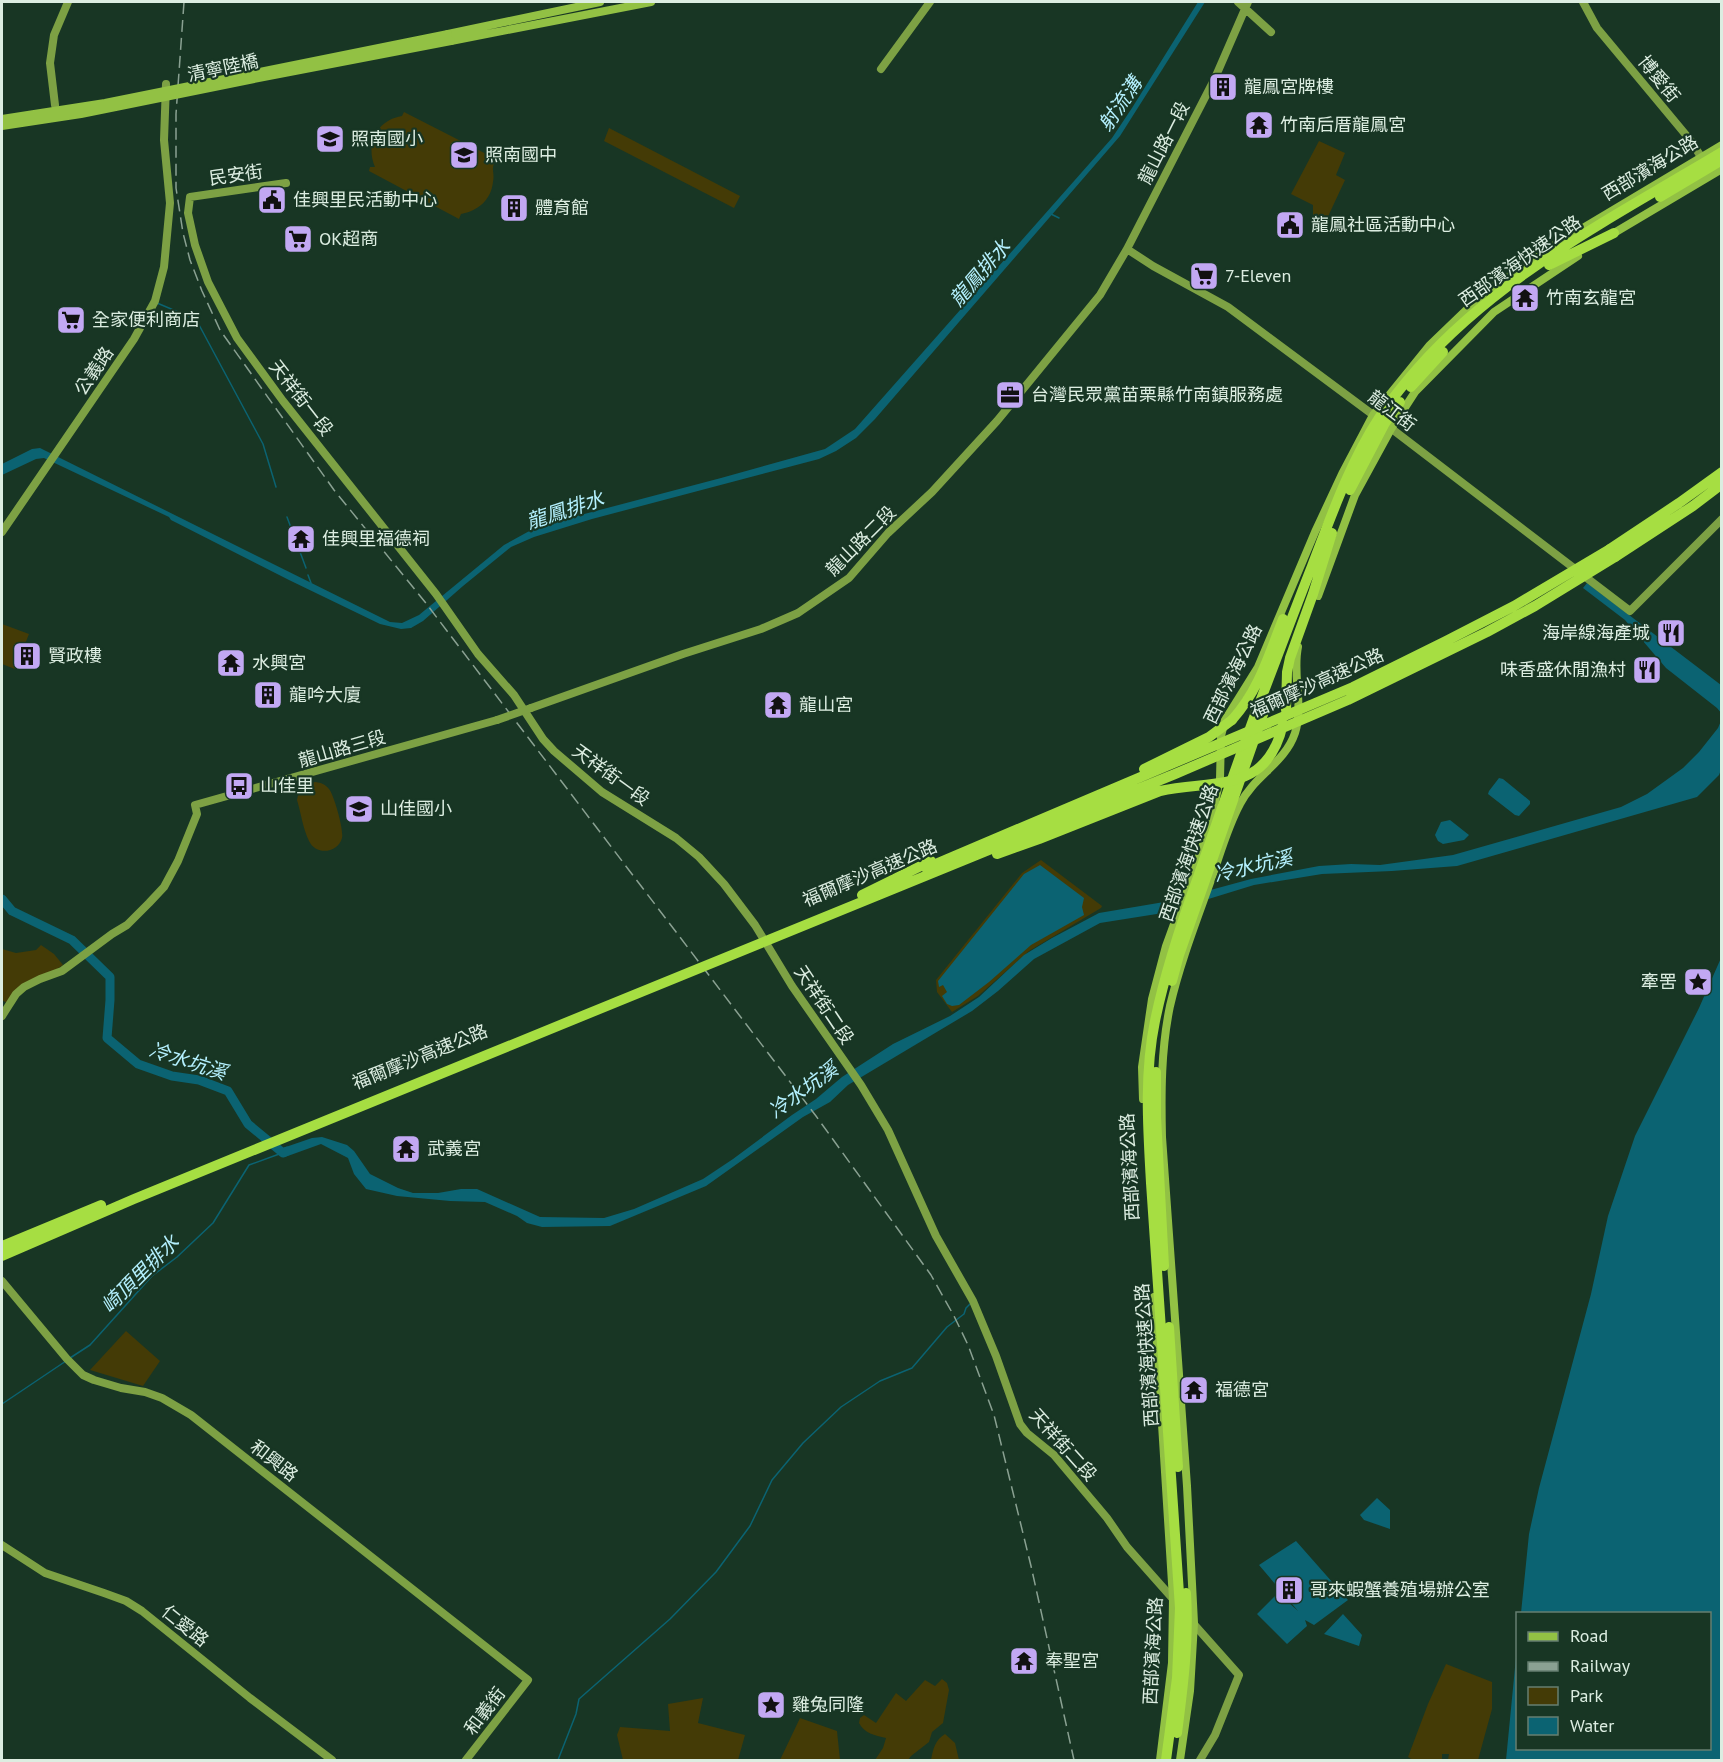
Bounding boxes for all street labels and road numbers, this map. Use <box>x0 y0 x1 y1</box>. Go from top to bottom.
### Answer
street label: 清寧陸橋 <box>185 49 261 86</box>
street label: 博愛街 <box>1633 50 1685 107</box>
street label: 龍山路一段 <box>1133 97 1194 188</box>
street label: 西部濱海公路 <box>1598 130 1702 205</box>
street label: 民安街 <box>208 159 264 190</box>
street label: 西部濱海快速公路 <box>1454 210 1585 311</box>
street label: 公義路 <box>69 342 118 400</box>
street label: 天祥街一段 <box>265 355 338 440</box>
street label: 龍江街 <box>1364 385 1421 436</box>
street label: 龍山路二段 <box>821 501 901 581</box>
street label: 西部濱海公路 <box>1199 620 1267 727</box>
street label: 福爾摩沙高速公路 <box>1246 643 1387 722</box>
street label: 龍山路三段 <box>295 725 388 772</box>
street label: 天祥街一段 <box>568 739 654 810</box>
street label: 西部濱海快速公路 <box>1154 781 1223 925</box>
street label: 福爾摩沙高速公路 <box>799 834 941 911</box>
street label: 天祥街二段 <box>790 961 859 1048</box>
street label: 福爾摩沙高速公路 <box>349 1019 491 1094</box>
street label: 西部濱海公路 <box>1115 1112 1144 1222</box>
street label: 西部濱海快速公路 <box>1130 1282 1163 1428</box>
street label: 天祥街二段 <box>1025 1404 1102 1486</box>
street label: 和興路 <box>246 1435 303 1486</box>
street label: 西部濱海公路 <box>1138 1596 1167 1706</box>
street label: 仁愛路 <box>157 1600 214 1652</box>
street label: 和義街 <box>459 1682 510 1739</box>

